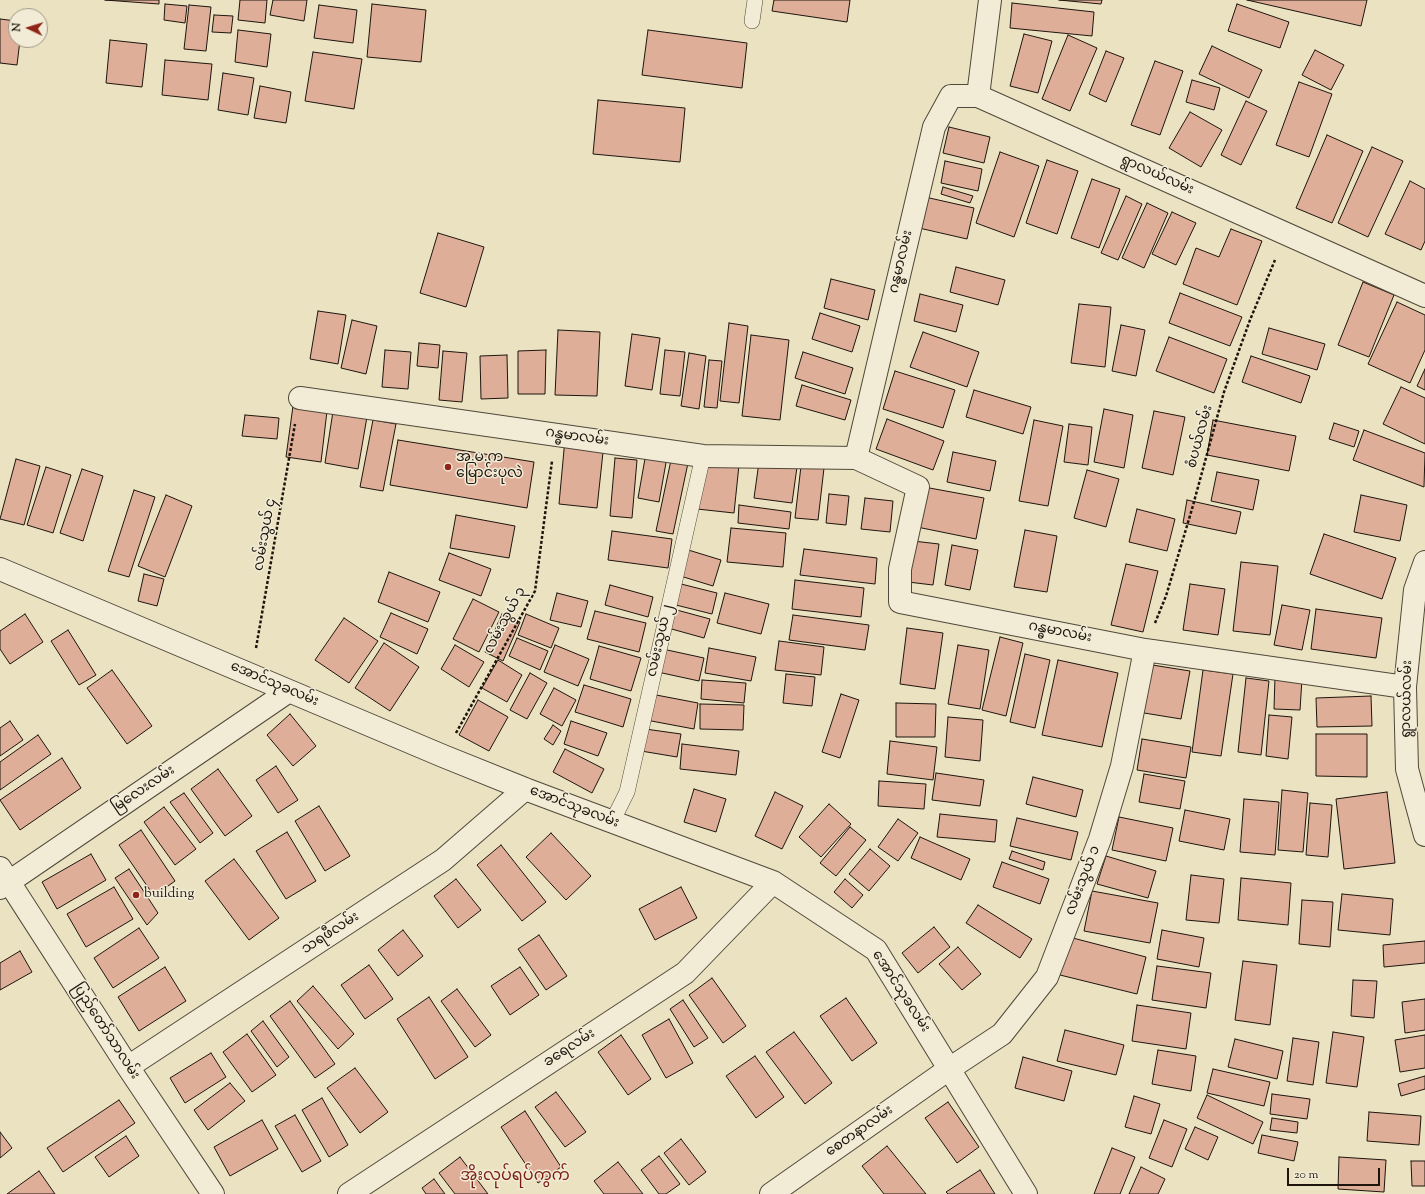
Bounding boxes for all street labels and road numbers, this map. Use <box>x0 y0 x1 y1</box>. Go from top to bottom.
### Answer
street label: ရွာလယ်လမ်း <box>1118 153 1196 199</box>
street label: ဂန္ဓမာလမ်း <box>887 229 917 295</box>
street label: စံပယ်လမ်း <box>1185 404 1217 470</box>
street label: ဂန္ဓမာလမ်း <box>544 425 610 451</box>
street label: လမ်းသွယ် ၄ <box>251 497 281 573</box>
street label: လမ်းသွယ် ၃ <box>481 585 531 657</box>
street label: လမ်းသွယ် ၂ <box>644 603 678 679</box>
street label: ဂန္ဓမာလမ်း <box>1027 619 1093 647</box>
street label: အောင်သုခလမ်း <box>227 659 321 711</box>
street label: ရွာလယ်လမ်း <box>1399 660 1417 738</box>
street label: မြလေးလမ်း <box>109 763 179 817</box>
street label: အောင်သုခလမ်း <box>527 783 621 833</box>
street label: လမ်းသွယ် ၁ <box>1063 844 1105 918</box>
street label: သရဖီလမ်း <box>299 909 363 959</box>
street label: အောင်သုခလမ်း <box>867 948 933 1036</box>
street label: ပြည်တော်သာလမ်း <box>68 981 142 1083</box>
street label: ခရေလမ်း <box>541 1026 599 1072</box>
street label: စေတနာလမ်း <box>823 1103 897 1161</box>

